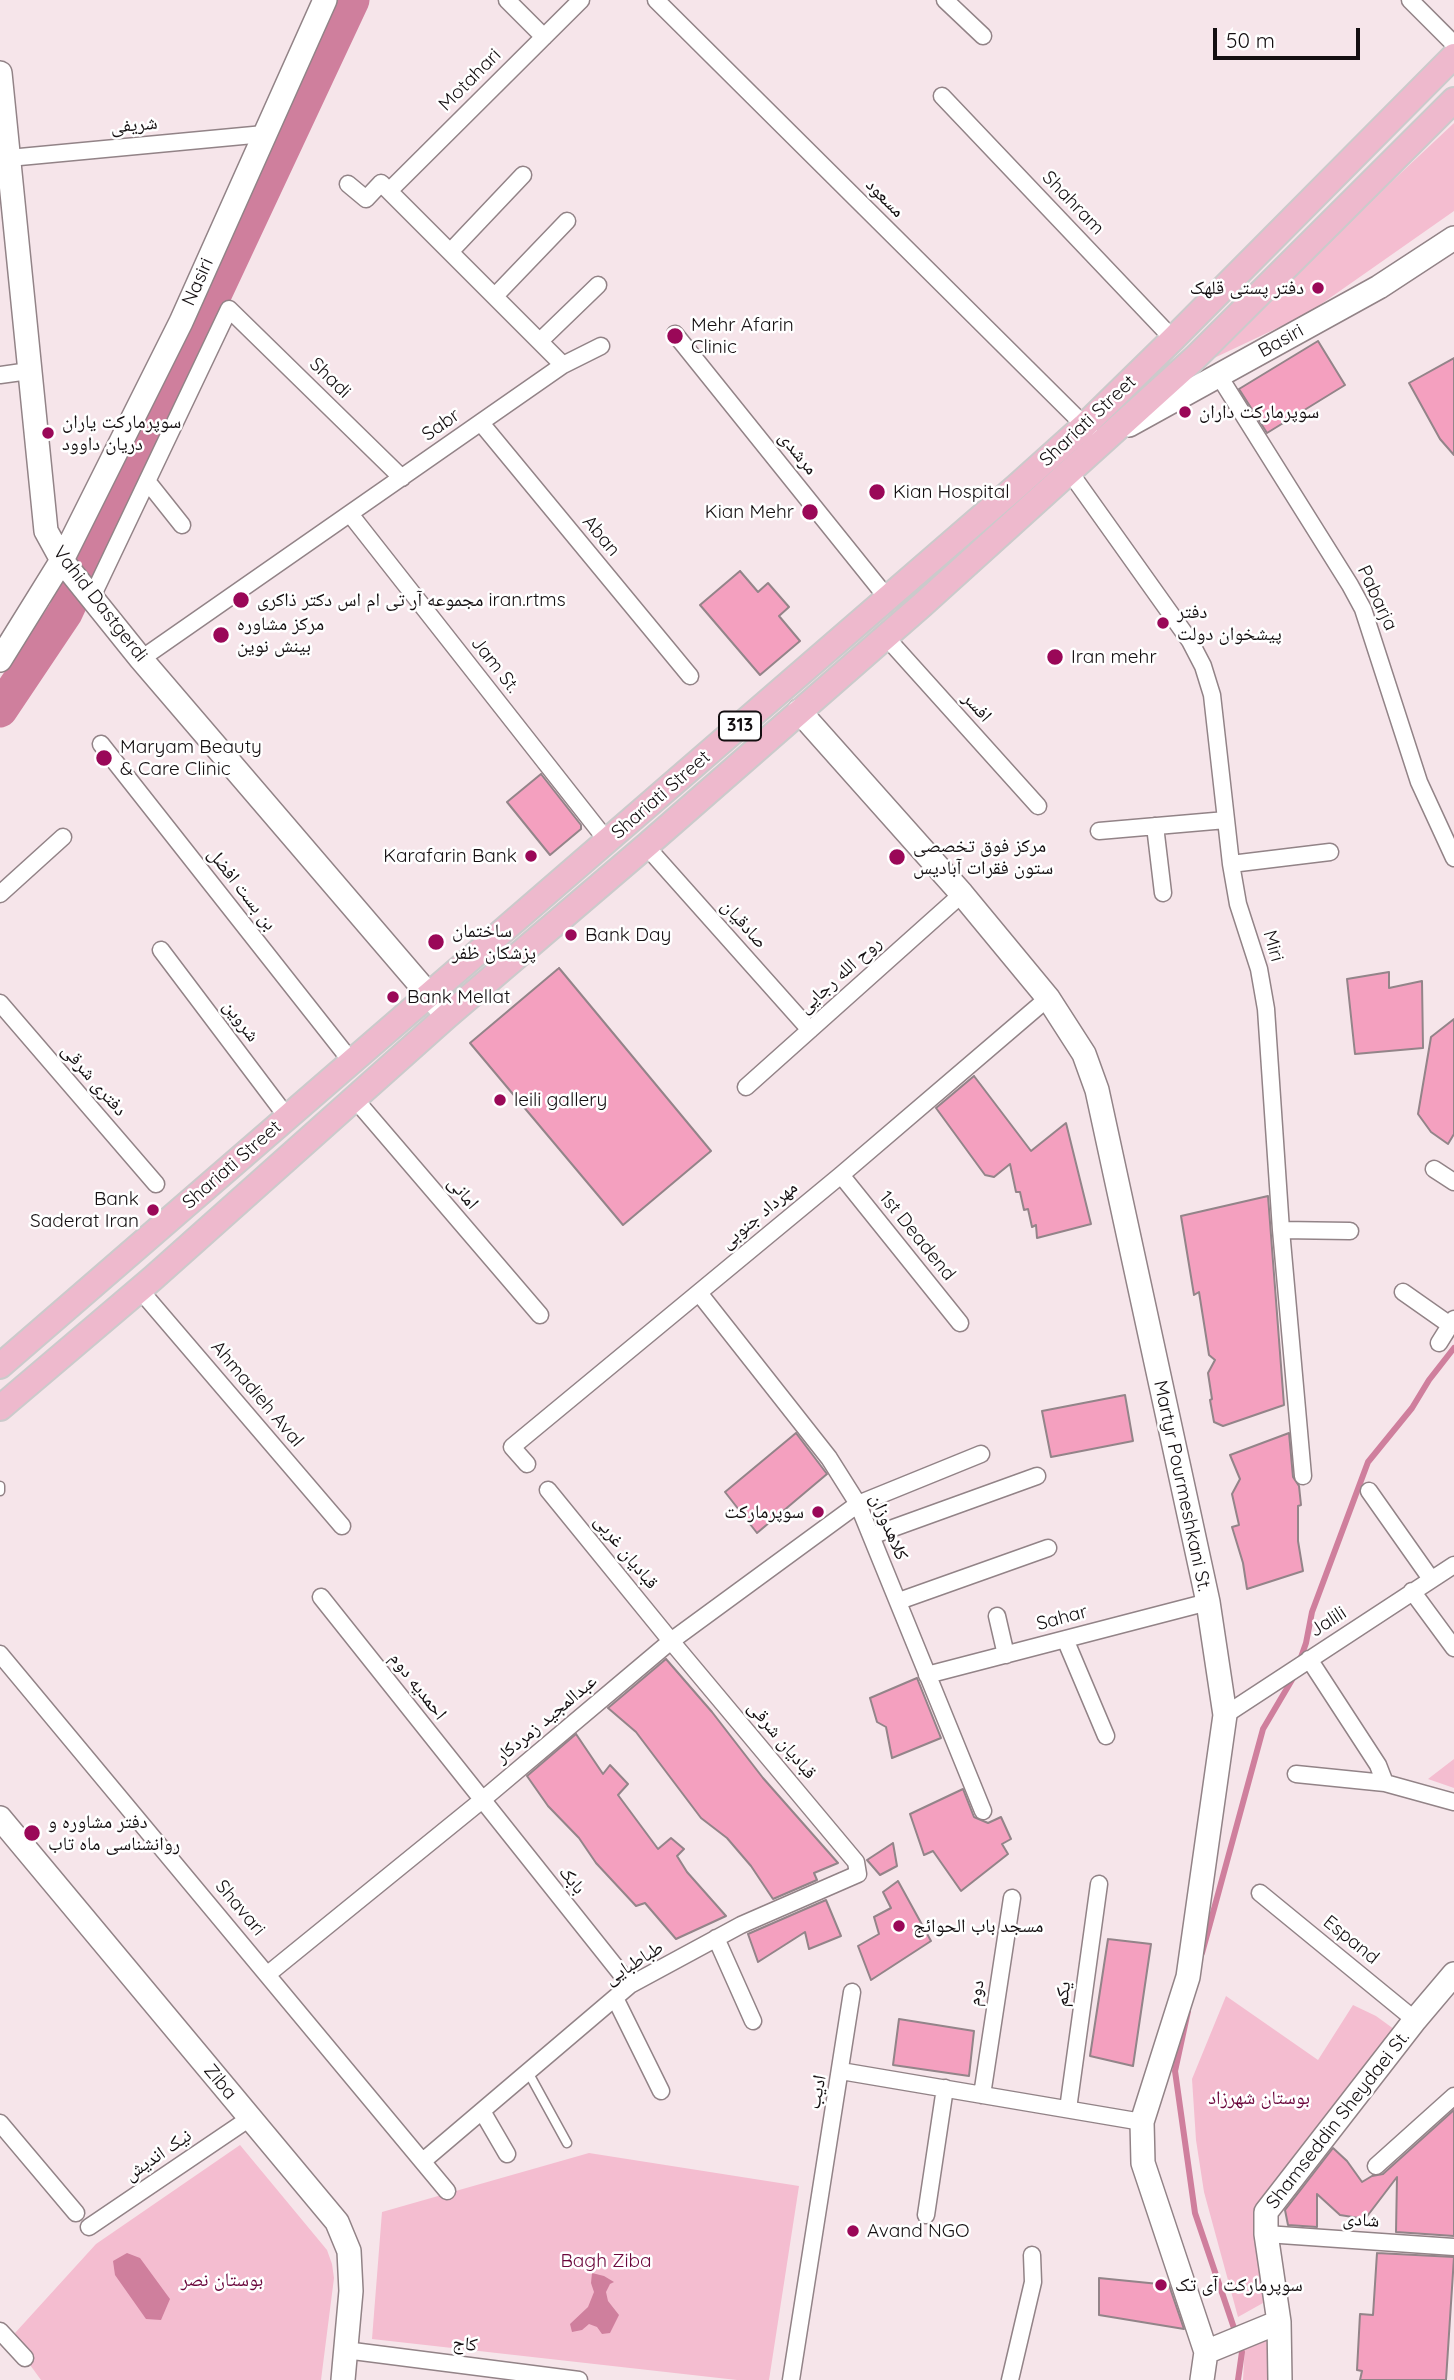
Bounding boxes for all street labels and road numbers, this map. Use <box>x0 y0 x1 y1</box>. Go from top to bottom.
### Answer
street label: Motahari <box>434 44 506 116</box>
street label: شریفی <box>110 112 158 138</box>
street label: Shahram <box>1037 166 1109 240</box>
street label: مسعود <box>861 174 909 222</box>
street label: Nasiri <box>177 255 219 309</box>
street label: Basiri <box>1254 319 1308 363</box>
street label: Shadi <box>305 353 355 403</box>
street label: Shariati Street <box>1035 371 1141 471</box>
street label: Sabr <box>418 404 464 446</box>
street label: مرشدی <box>774 427 822 479</box>
street label: Aban <box>577 511 625 561</box>
street label: Vahid Dastgerdi <box>48 542 152 666</box>
street label: Pabarja <box>1352 562 1402 634</box>
street label: Jam St. <box>466 632 524 698</box>
street label: افسر <box>958 687 996 727</box>
road number: 313 <box>719 712 761 740</box>
street label: Shariati Street <box>607 746 715 844</box>
street label: بن بست افضل <box>203 843 281 935</box>
street label: صادقیان <box>716 895 772 953</box>
street label: Miri <box>1258 928 1288 964</box>
street label: روح الله رجایی <box>794 932 886 1018</box>
street label: شروین <box>218 995 264 1047</box>
street label: دفتری شرقی <box>56 1039 132 1121</box>
street label: Shariati Street <box>178 1116 286 1214</box>
street label: امانی <box>443 1172 483 1214</box>
street label: مهرداد جنوبی <box>716 1176 802 1254</box>
street label: 1st Deadend <box>874 1187 960 1285</box>
street label: Ahmadieh Aval <box>206 1336 308 1452</box>
street label: Martyr Pourmeshkani St. <box>1148 1378 1216 1594</box>
street label: کلاهدوزان <box>865 1490 913 1564</box>
street label: قبادیان غربی <box>589 1510 663 1594</box>
street label: Sahar <box>1034 1600 1090 1636</box>
street label: Jalili <box>1305 1602 1351 1642</box>
street label: احمدیه دوم <box>384 1648 452 1724</box>
street label: عبدالمجید زمردکار <box>490 1670 602 1768</box>
street label: قبادیان شرقی <box>743 1696 821 1784</box>
street label: بابک <box>554 1861 590 1899</box>
street label: Shavari <box>210 1876 270 1940</box>
street label: Espand <box>1318 1911 1384 1969</box>
street label: طباطبایی <box>600 1936 668 1990</box>
street label: دوم <box>963 1978 989 2008</box>
street label: یکم <box>1050 1980 1076 2008</box>
street label: Shamseddin Sheydaei St. <box>1261 2026 1415 2214</box>
street label: Ziba <box>199 2060 241 2104</box>
street label: ادیب <box>803 2073 831 2111</box>
street label: نیک اندیش <box>120 2124 196 2186</box>
street label: شادی <box>1342 2207 1380 2233</box>
street label: کاج <box>451 2331 479 2357</box>

